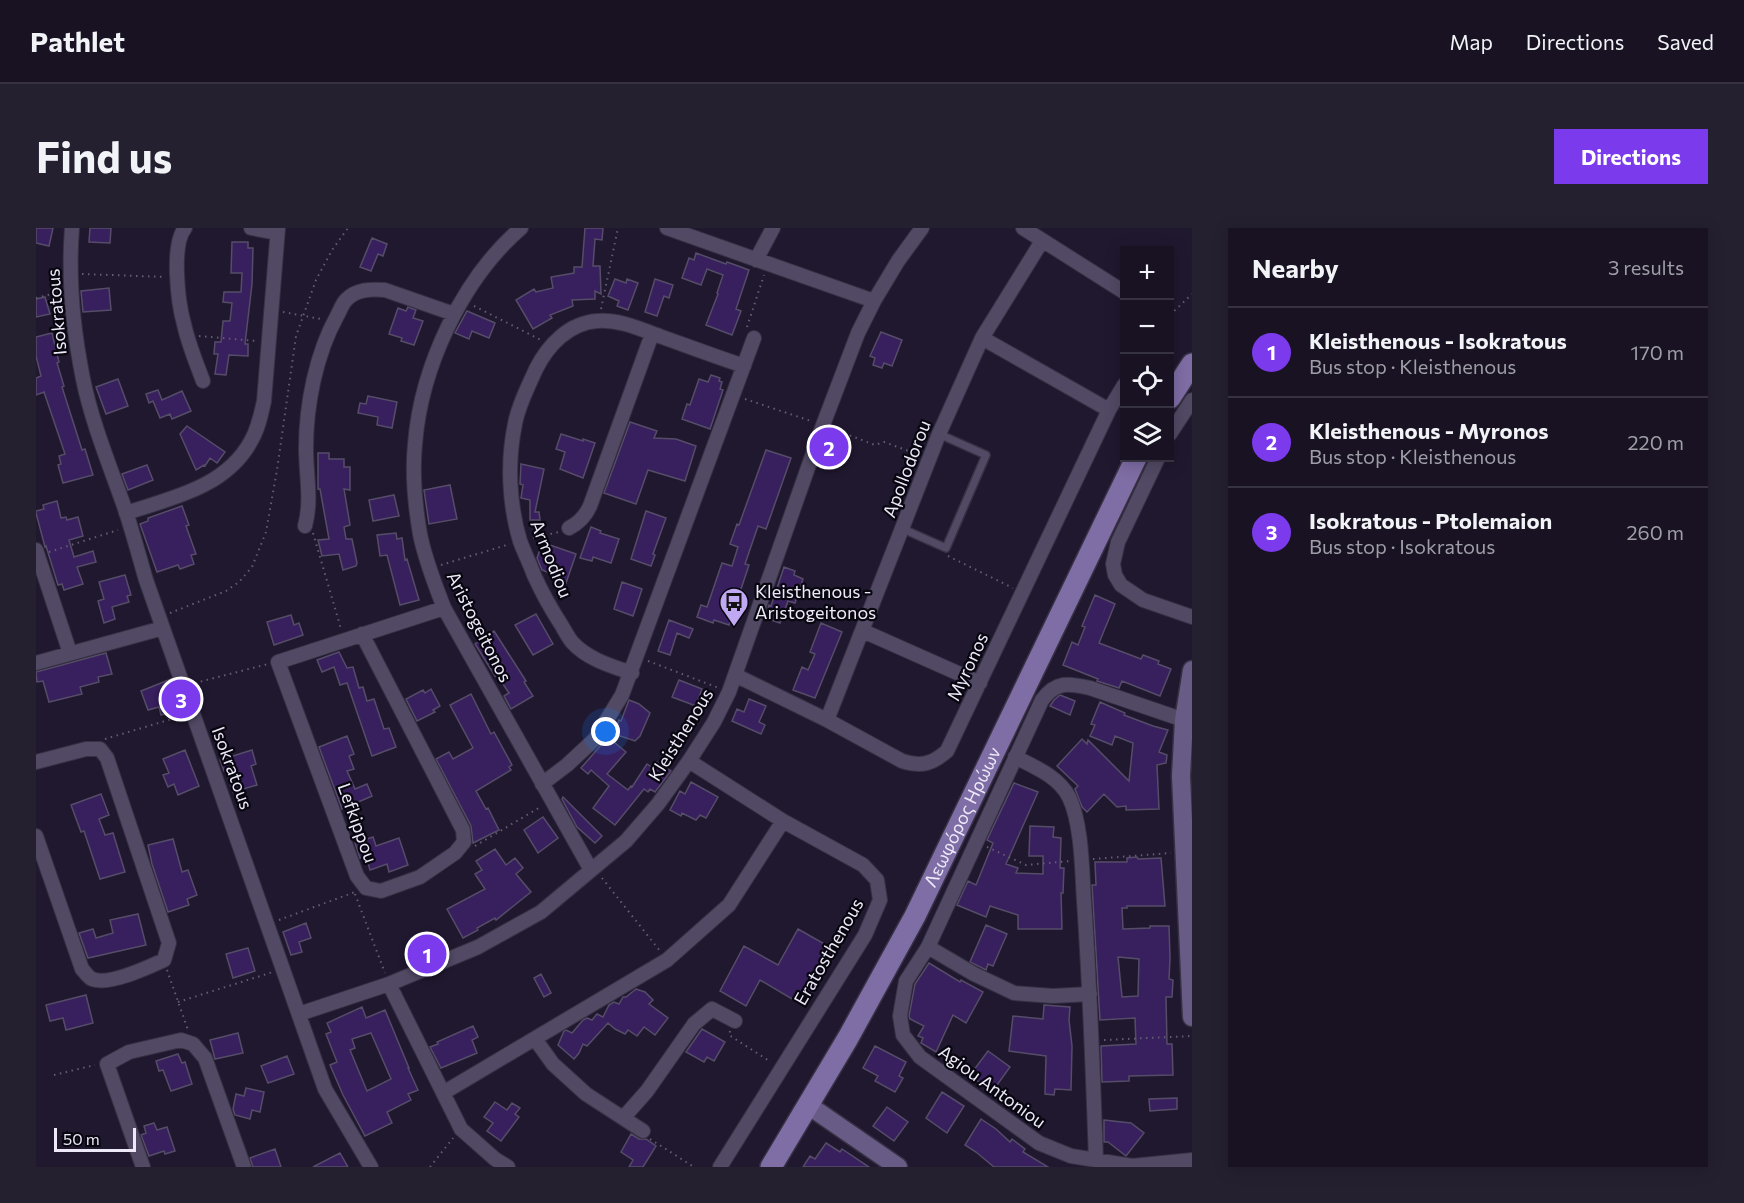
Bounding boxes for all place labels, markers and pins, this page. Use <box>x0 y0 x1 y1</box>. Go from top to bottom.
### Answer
pin: 2 <box>810 424 848 470</box>
place label: Kleisthenous - Aristogeitonos <box>755 580 876 623</box>
bus stop icon: Kleisthenous - Aristogeitonos <box>718 586 750 628</box>
pin: 3 <box>162 676 200 722</box>
pin: 1 <box>408 932 446 976</box>

